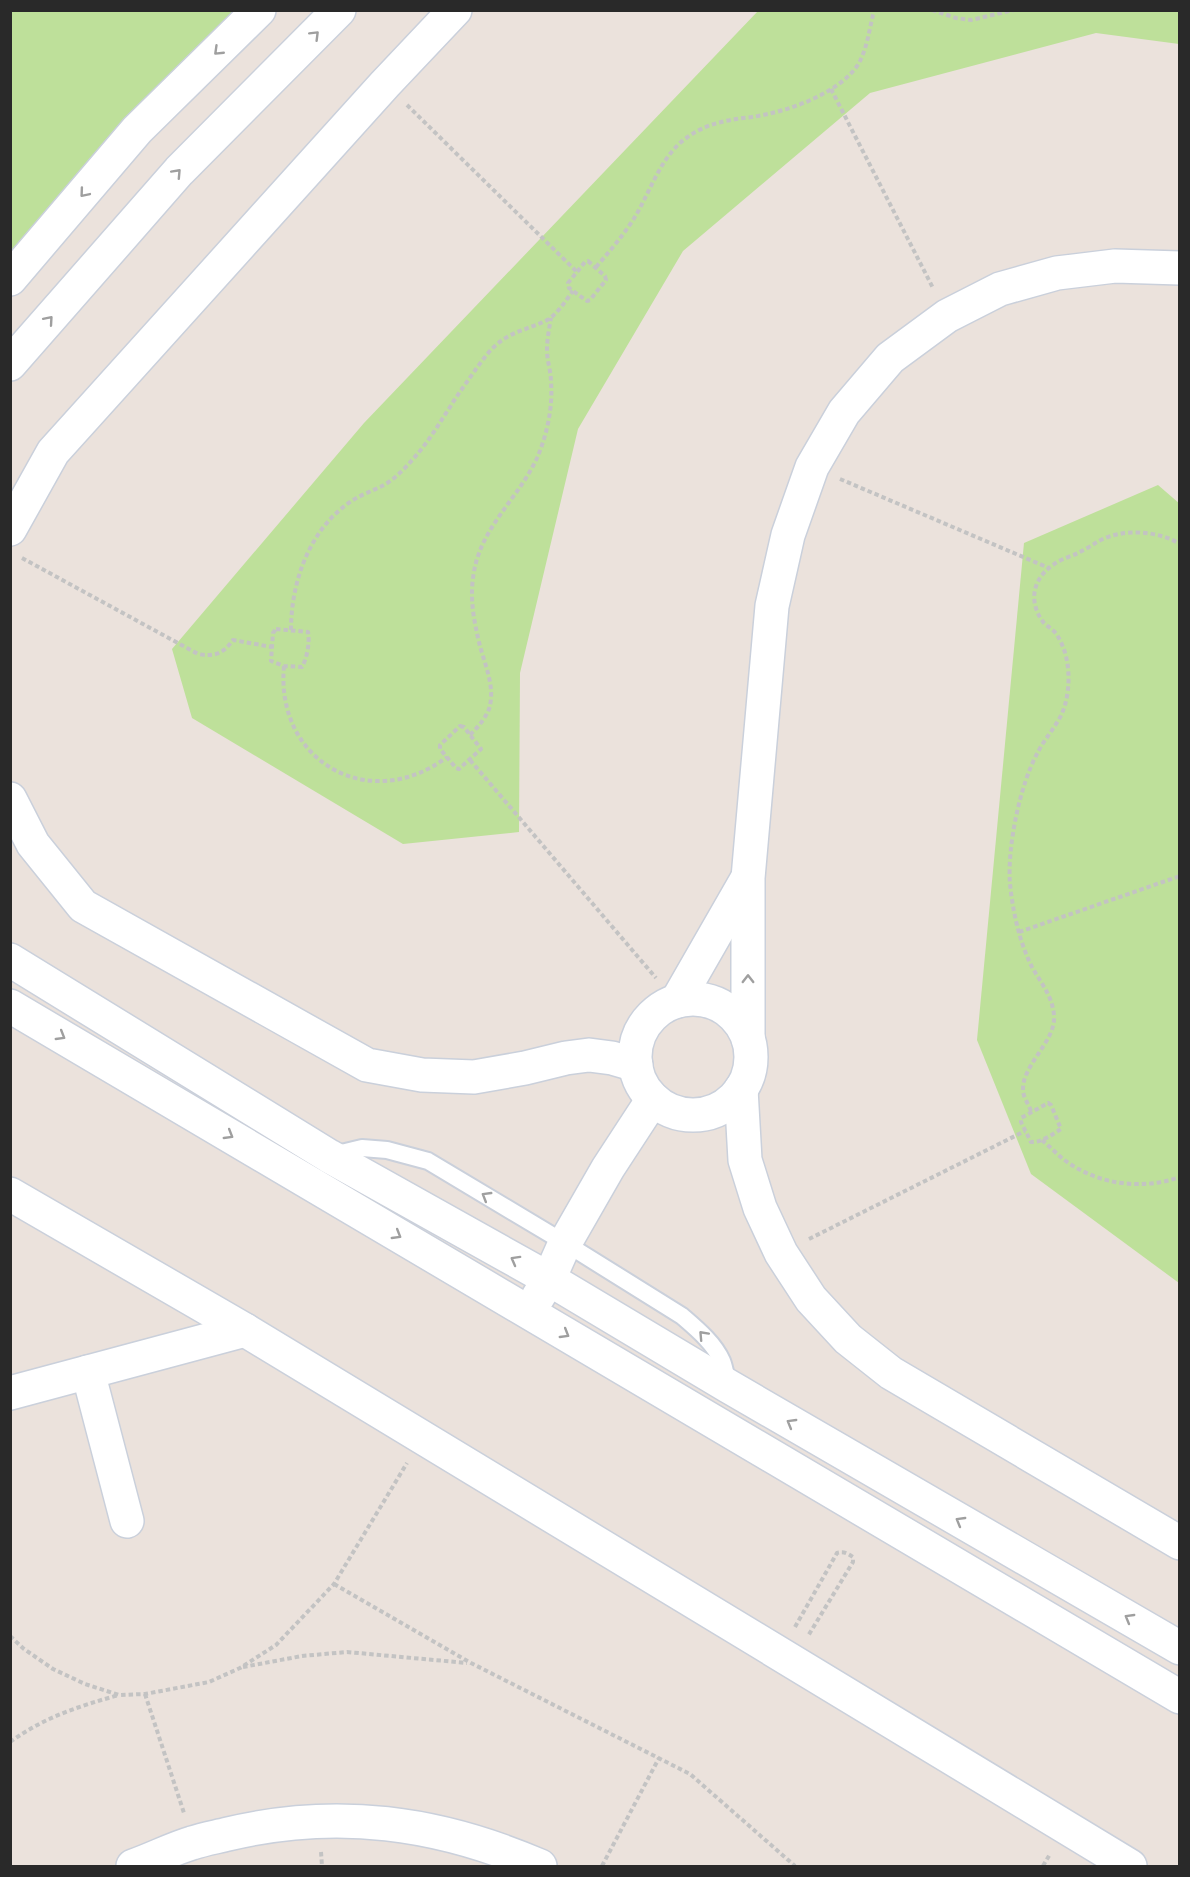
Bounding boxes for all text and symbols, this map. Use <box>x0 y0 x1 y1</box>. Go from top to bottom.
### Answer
one-way arrow <box>308 31 318 42</box>
one-way arrow <box>214 44 225 55</box>
one-way arrow <box>170 170 181 180</box>
one-way arrow <box>80 186 91 197</box>
one-way arrow <box>42 316 53 327</box>
one-way arrow <box>742 975 754 984</box>
one-way arrow <box>55 1029 65 1041</box>
one-way arrow <box>223 1128 233 1140</box>
one-way arrow <box>482 1192 492 1203</box>
one-way arrow <box>391 1227 401 1239</box>
one-way arrow <box>511 1256 521 1267</box>
one-way arrow <box>559 1326 569 1338</box>
one-way arrow <box>699 1332 710 1342</box>
one-way arrow <box>787 1419 797 1430</box>
one-way arrow <box>956 1517 966 1528</box>
one-way arrow <box>1125 1614 1135 1626</box>

